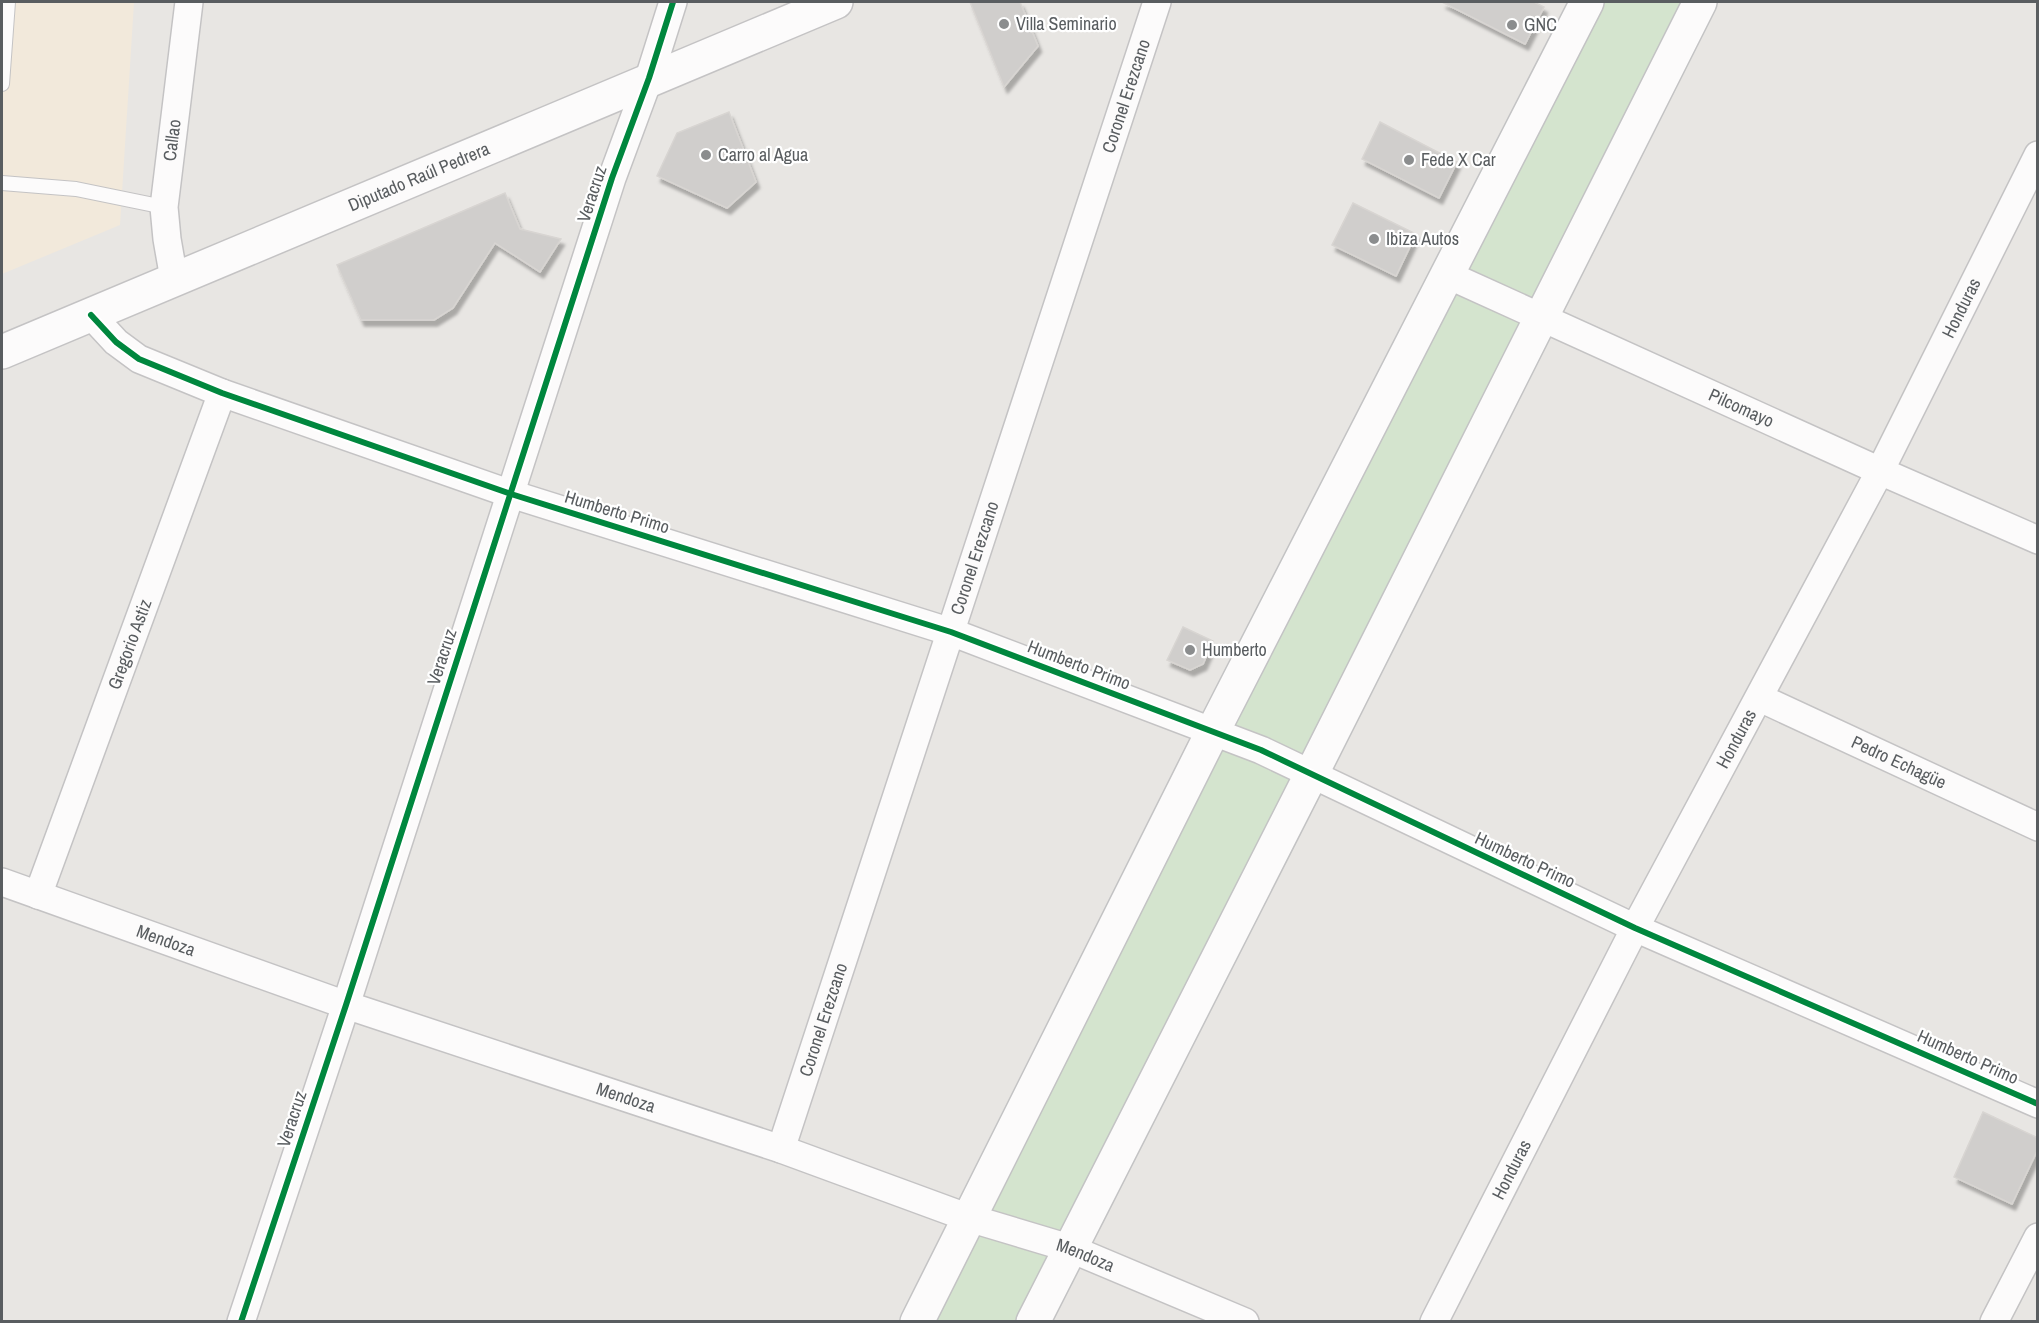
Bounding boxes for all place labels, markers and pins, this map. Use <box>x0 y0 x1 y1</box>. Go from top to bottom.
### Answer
place label: Villa Seminario <box>1016 11 1117 36</box>
place label: GNC <box>1524 12 1557 37</box>
marker: Villa Seminario <box>997 17 1011 31</box>
marker: GNC <box>1505 18 1519 32</box>
place label: Carro al Agua <box>718 142 808 167</box>
place label: Fede X Car <box>1421 147 1496 172</box>
marker: Carro al Agua <box>699 148 713 162</box>
marker: Fede X Car <box>1402 153 1416 167</box>
place label: Ibiza Autos <box>1386 226 1459 251</box>
marker: Ibiza Autos <box>1367 232 1381 246</box>
place label: Humberto <box>1202 637 1267 662</box>
marker: Humberto <box>1183 643 1197 657</box>

